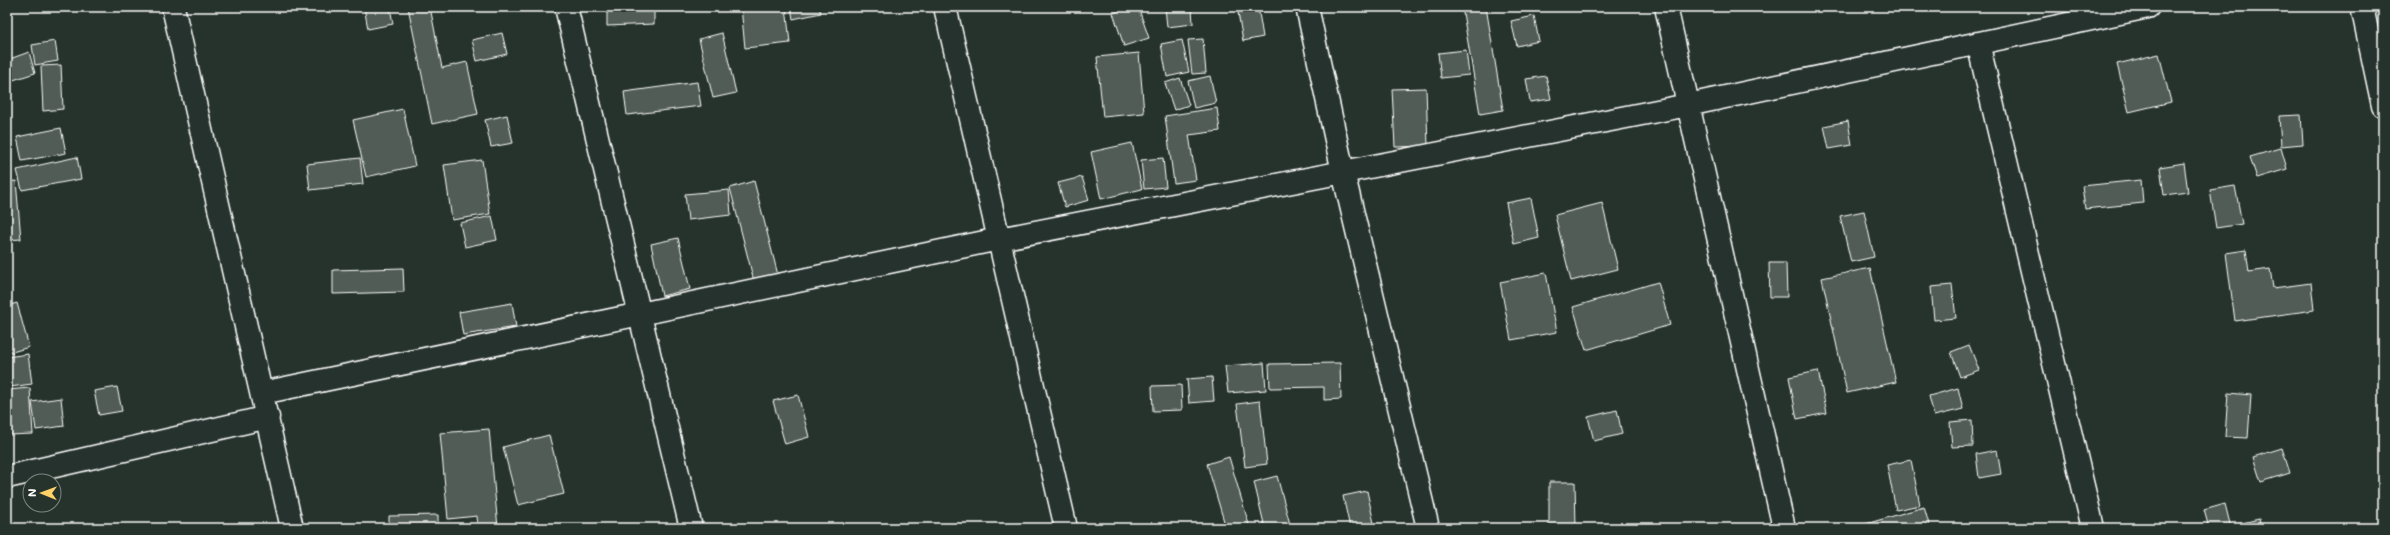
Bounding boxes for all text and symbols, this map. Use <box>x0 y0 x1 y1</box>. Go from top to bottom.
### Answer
north arrow <box>22 473 62 513</box>
text: N <box>24 489 39 497</box>

